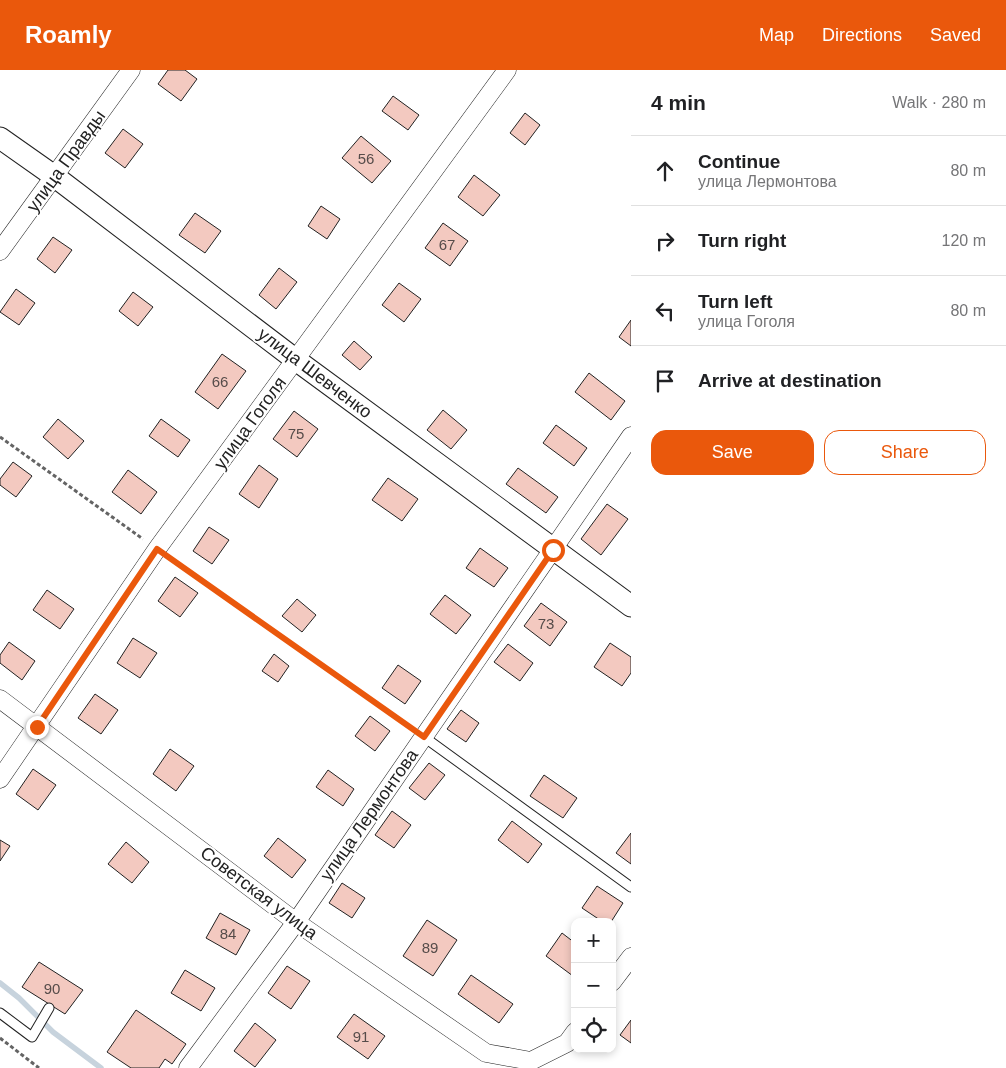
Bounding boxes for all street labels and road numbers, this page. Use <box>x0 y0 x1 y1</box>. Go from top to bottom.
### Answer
street label: улица Правды <box>23 106 109 216</box>
street label: улица Шевченко <box>254 324 376 422</box>
street label: улица Гоголя <box>210 373 290 473</box>
street label: улица Лермонтова <box>316 745 423 885</box>
street label: Советская улица <box>197 842 322 944</box>

